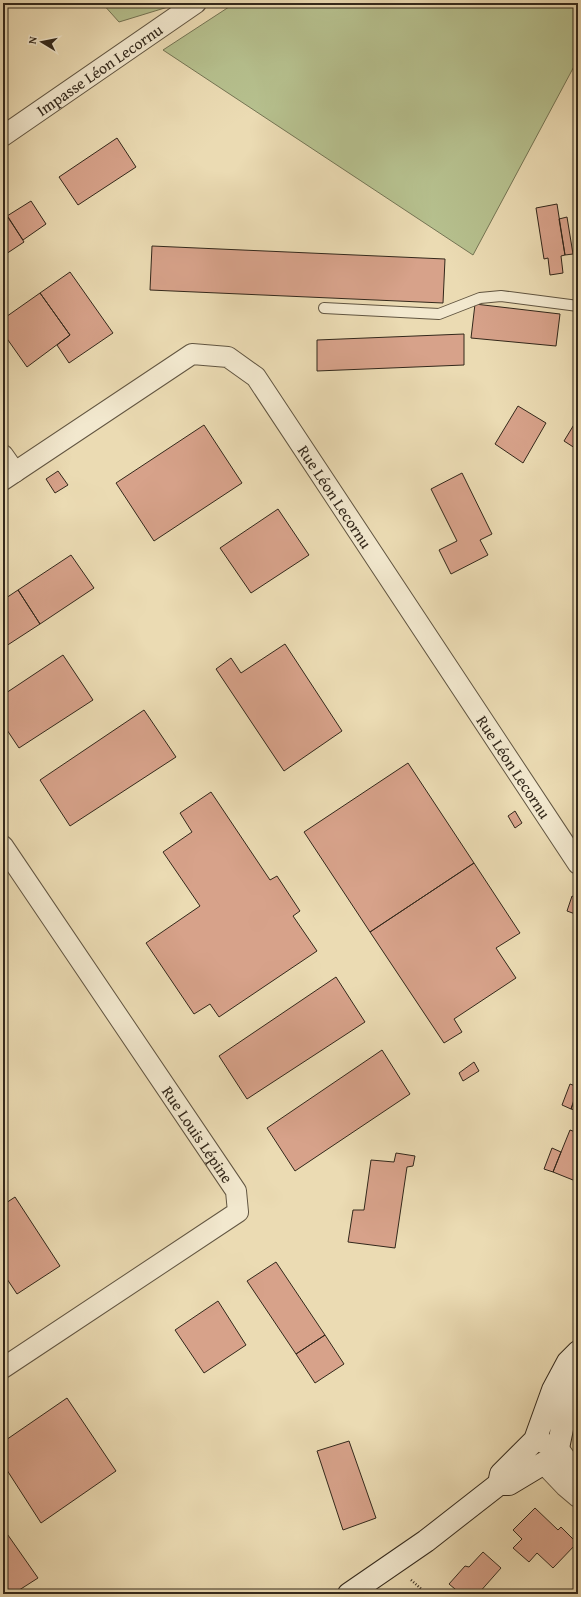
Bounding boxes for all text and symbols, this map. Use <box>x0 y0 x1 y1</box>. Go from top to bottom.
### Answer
street label: Impasse Léon Lecornu <box>31 17 168 122</box>
north arrow <box>22 22 62 62</box>
text: N <box>24 35 41 45</box>
street label: Rue Léon Lecornu <box>292 440 378 553</box>
street label: Rue Léon Lecornu <box>471 710 557 824</box>
street label: Rue Louis Lépine <box>156 1081 239 1188</box>

